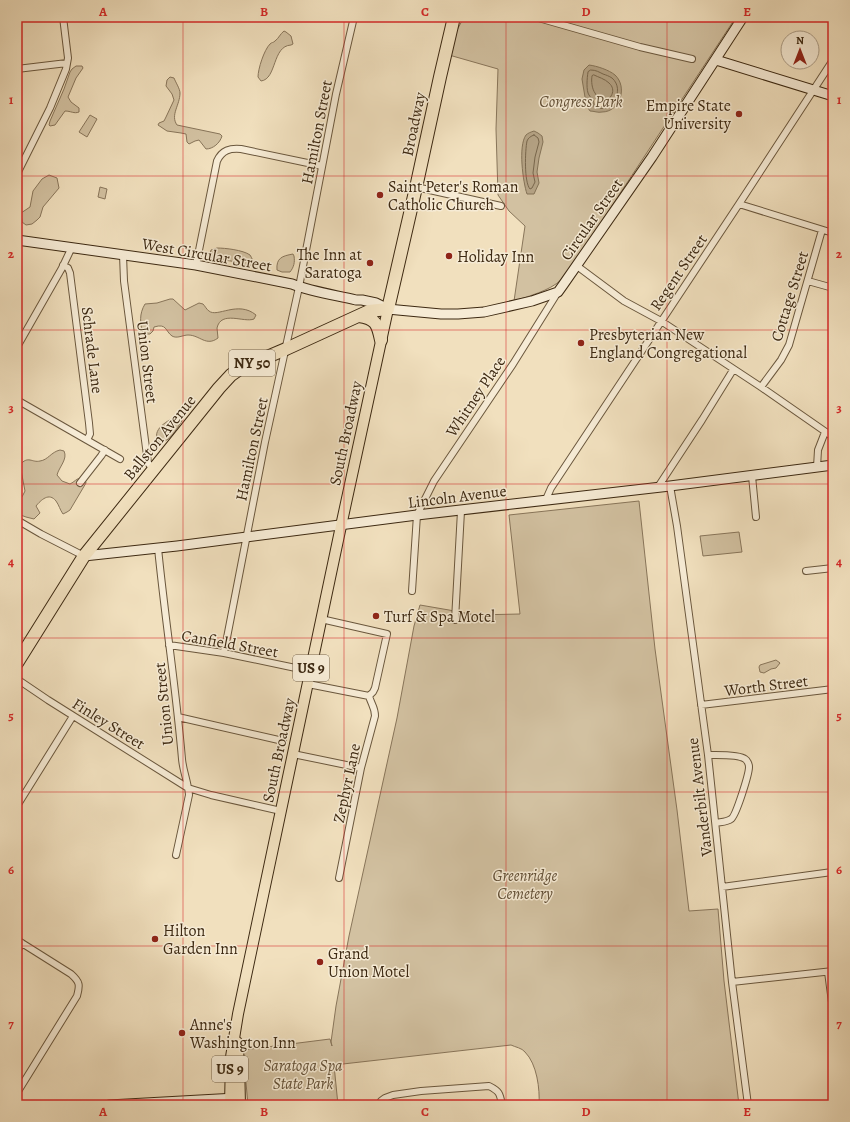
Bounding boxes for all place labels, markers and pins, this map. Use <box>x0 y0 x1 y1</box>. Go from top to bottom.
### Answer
place label: Empire State University <box>646 95 732 135</box>
marker: Empire State University <box>734 109 744 119</box>
place label: Saint Peter's Roman Catholic Church <box>388 176 519 216</box>
marker: Saint Peter's Roman Catholic Church <box>375 190 385 200</box>
place label: The Inn at Saratoga <box>297 244 363 284</box>
place label: Holiday Inn <box>457 246 535 268</box>
marker: Holiday Inn <box>444 251 454 261</box>
marker: The Inn at Saratoga <box>365 258 375 268</box>
place label: Presbyterian New England Congregational <box>589 324 747 364</box>
marker: Presbyterian New England Congregational <box>576 338 586 348</box>
place label: Turf & Spa Motel <box>384 606 495 628</box>
marker: Turf & Spa Motel <box>371 611 381 621</box>
place label: Hilton Garden Inn <box>163 920 238 960</box>
marker: Hilton Garden Inn <box>150 934 160 944</box>
place label: Grand Union Motel <box>328 943 409 983</box>
marker: Grand Union Motel <box>315 957 325 967</box>
place label: Anne's Washington Inn <box>189 1014 296 1054</box>
marker: Anne's Washington Inn <box>177 1028 187 1038</box>

